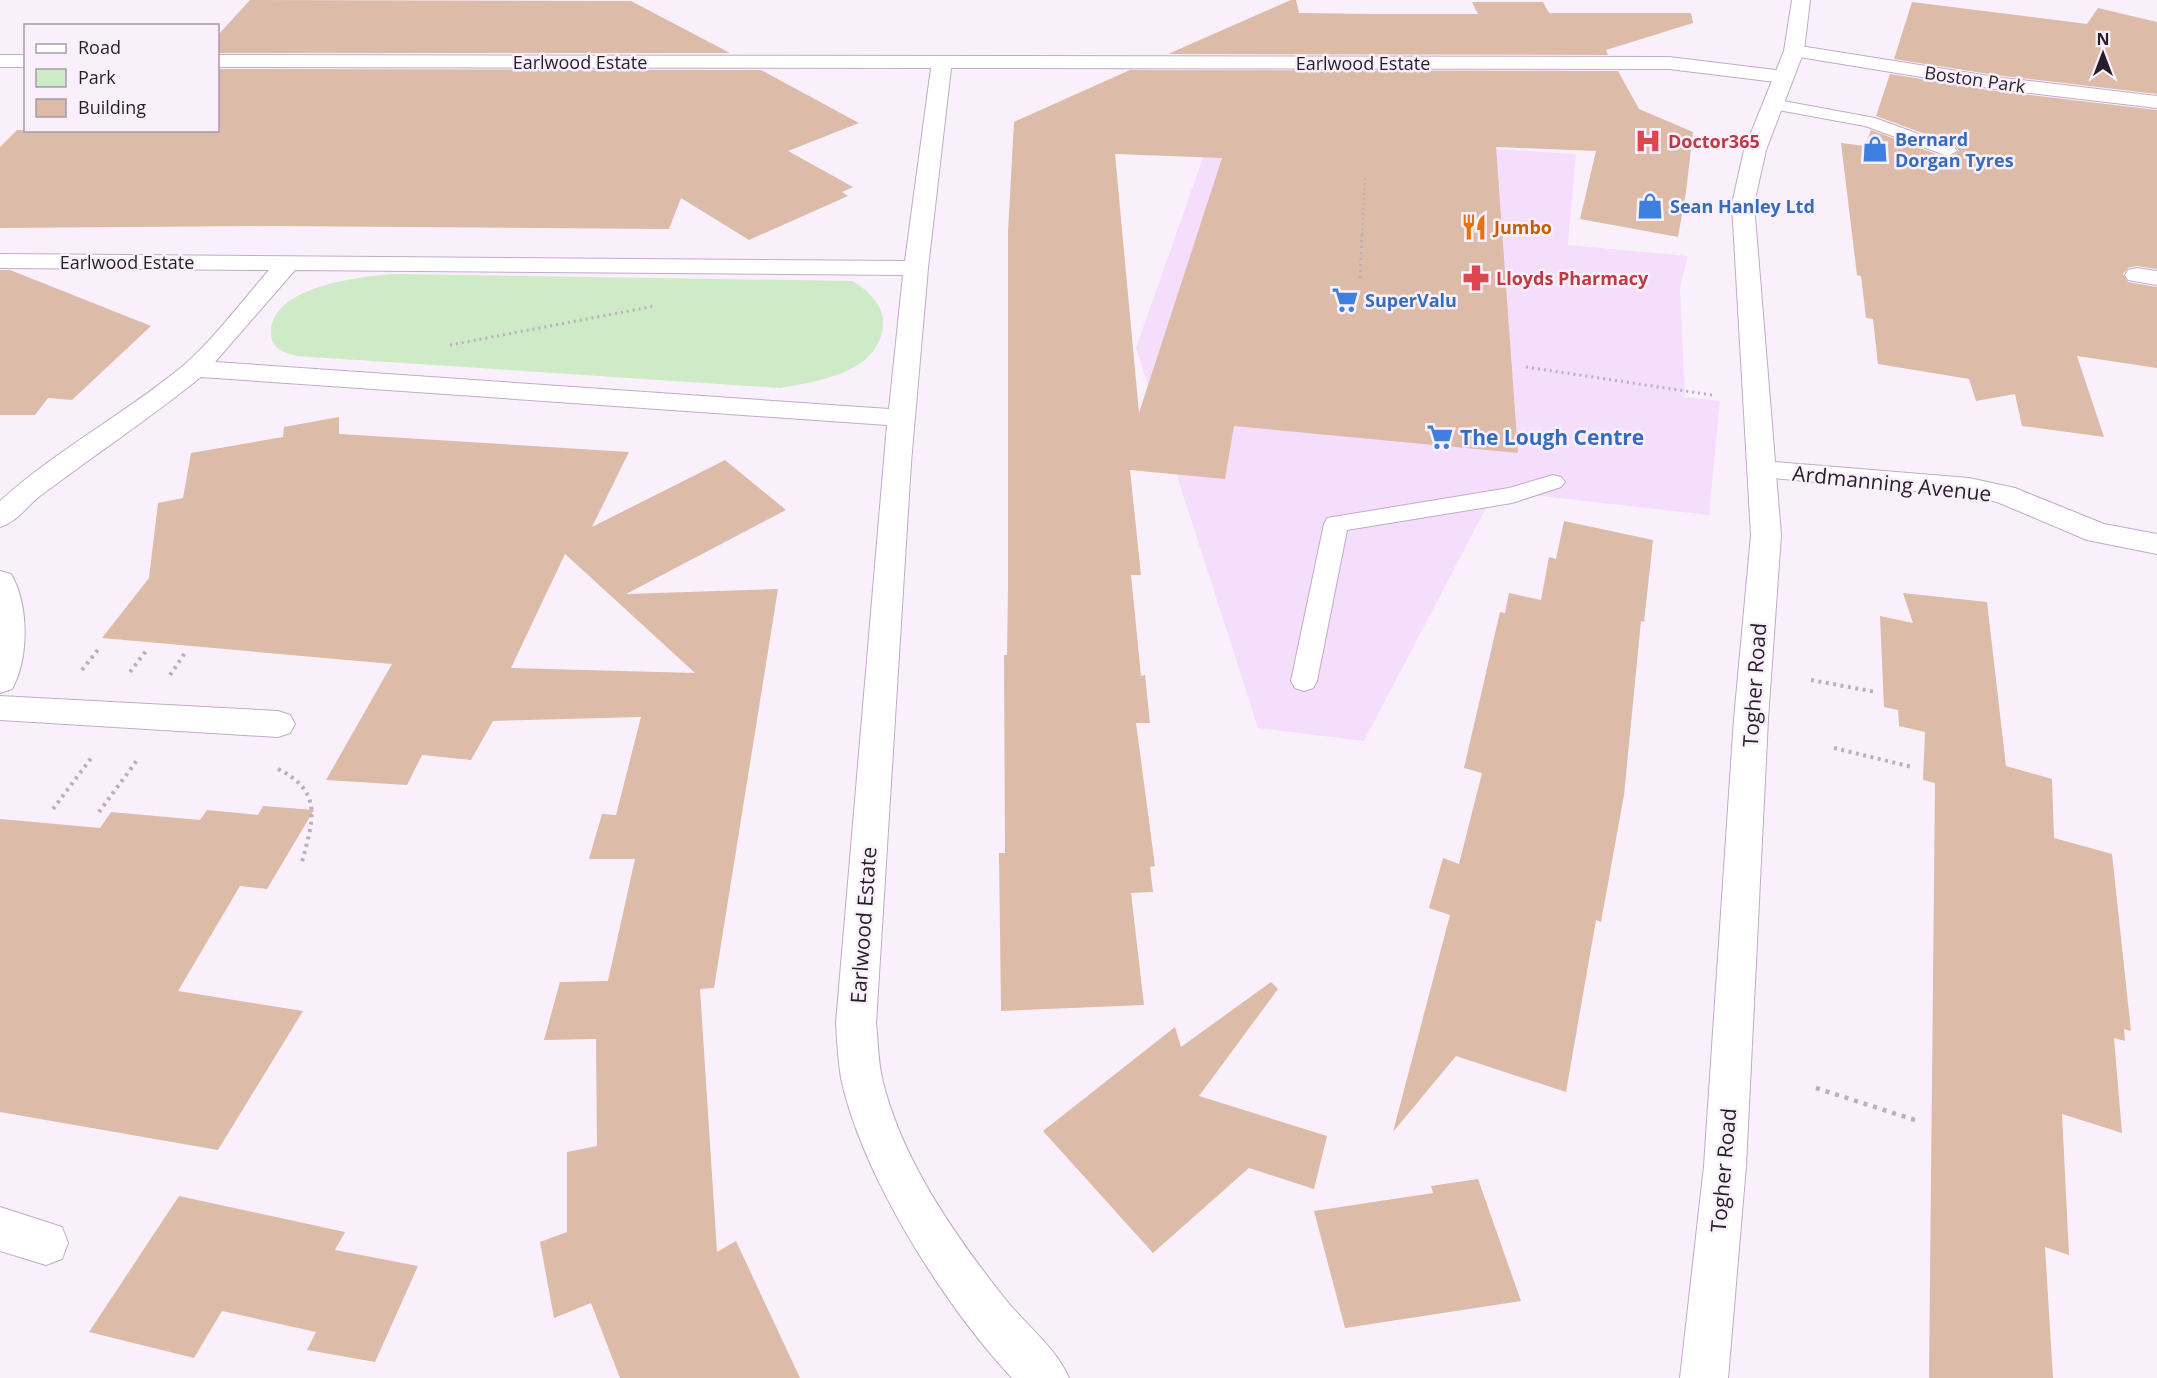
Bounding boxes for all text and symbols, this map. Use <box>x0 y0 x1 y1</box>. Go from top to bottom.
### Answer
legend <box>24 24 219 132</box>
north arrow <box>2073 24 2133 84</box>
text: N <box>2096 28 2110 50</box>
text: Road <box>78 35 121 59</box>
street label: Earlwood Estate <box>513 50 647 74</box>
street label: Earlwood Estate <box>1296 51 1430 75</box>
street label: Boston Park <box>1923 60 2028 98</box>
text: Park <box>78 65 116 89</box>
text: Building <box>78 95 146 119</box>
hospital icon: Doctor365 <box>1633 126 1663 156</box>
place label: Bernard Dorgan Tyres <box>1895 127 2014 172</box>
place label: Doctor365 <box>1668 129 1760 153</box>
shop icon: Bernard Dorgan Tyres <box>1860 134 1890 164</box>
shop icon: Sean Hanley Ltd <box>1635 191 1665 221</box>
place label: Sean Hanley Ltd <box>1670 194 1815 218</box>
restaurant icon: Jumbo <box>1459 212 1489 242</box>
place label: Jumbo <box>1492 215 1552 239</box>
street label: Earlwood Estate <box>60 250 194 274</box>
pharmacy icon: Lloyds Pharmacy <box>1461 263 1491 293</box>
place label: Lloyds Pharmacy <box>1496 266 1649 290</box>
supermarket icon: SuperValu <box>1330 285 1360 315</box>
place label: SuperValu <box>1365 288 1457 312</box>
supermarket icon: The Lough Centre <box>1425 422 1455 452</box>
place label: The Lough Centre <box>1460 423 1644 451</box>
street label: Ardmanning Avenue <box>1791 459 1993 507</box>
street label: Togher Road <box>1736 622 1772 748</box>
street label: Earlwood Estate <box>844 846 882 1004</box>
street label: Togher Road <box>1704 1107 1742 1233</box>

